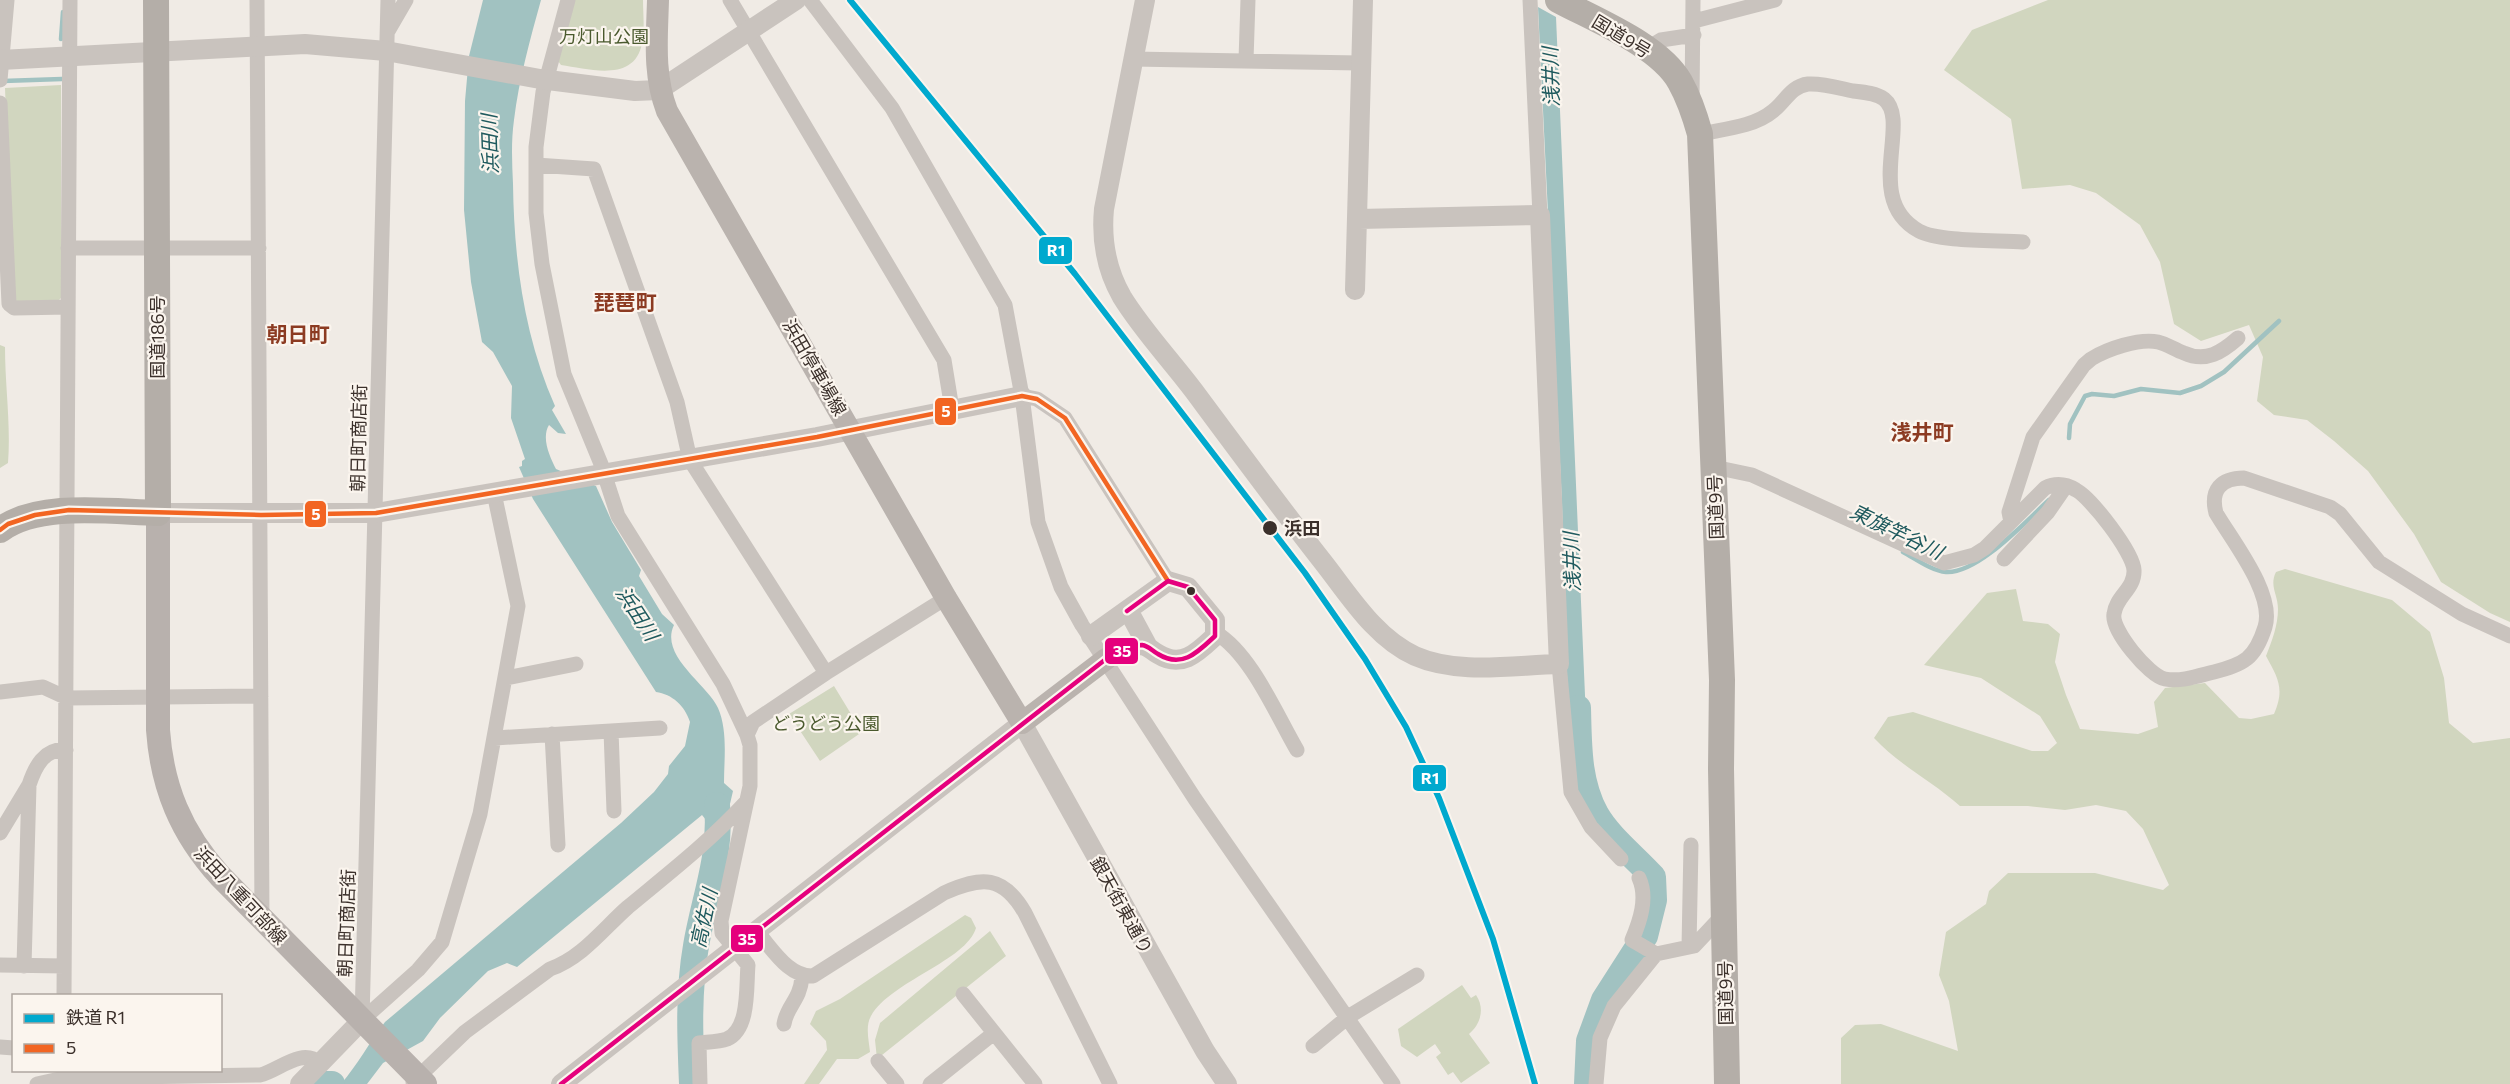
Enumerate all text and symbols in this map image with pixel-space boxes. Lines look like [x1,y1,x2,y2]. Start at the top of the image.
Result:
street label: 国道9号 [1589,10,1655,62]
park label: 万灯山公園 [559,25,649,47]
water label: 浅井川 [1537,45,1563,107]
water label: 浜田川 [476,112,502,174]
line badge: R1 [1038,236,1073,265]
text: R1 [1047,240,1065,259]
district label: 琵琶町 [594,289,657,314]
street label: 国道186号 [146,295,168,379]
street label: 浜田停車場線 [778,315,852,419]
district label: 朝日町 [267,321,330,346]
street label: 朝日町商店街 [346,384,370,492]
line badge: 5 [934,397,957,426]
text: 5 [941,401,951,420]
district label: 浅井町 [1891,419,1954,444]
street label: 国道9号 [1703,474,1727,540]
water label: 東旗竿谷川 [1847,498,1949,565]
line badge: 5 [304,500,327,528]
text: 5 [311,504,321,523]
place label: 浜田 [1284,517,1320,539]
marker: 浜田 [1261,519,1279,537]
water label: 浅井川 [1558,530,1584,592]
water label: 浜田川 [612,581,665,646]
unlabelled marker [1185,585,1197,597]
line badge: 35 [1104,637,1139,665]
text: 35 [1113,641,1131,660]
park label: どうどう公園 [772,712,880,734]
line badge: R1 [1412,764,1447,792]
text: R1 [1421,768,1439,787]
street label: 浜田八重可部線 [190,841,292,949]
street label: 銀天街東通り [1086,852,1158,958]
street label: 朝日町商店街 [333,869,359,977]
water label: 高佐川 [685,884,721,950]
line badge: 35 [730,924,764,953]
text: 35 [738,929,756,948]
street label: 国道9号 [1713,960,1737,1026]
legend [12,994,222,1072]
text: 鉄道 R1 [66,1006,125,1028]
text: 5 [66,1036,76,1058]

